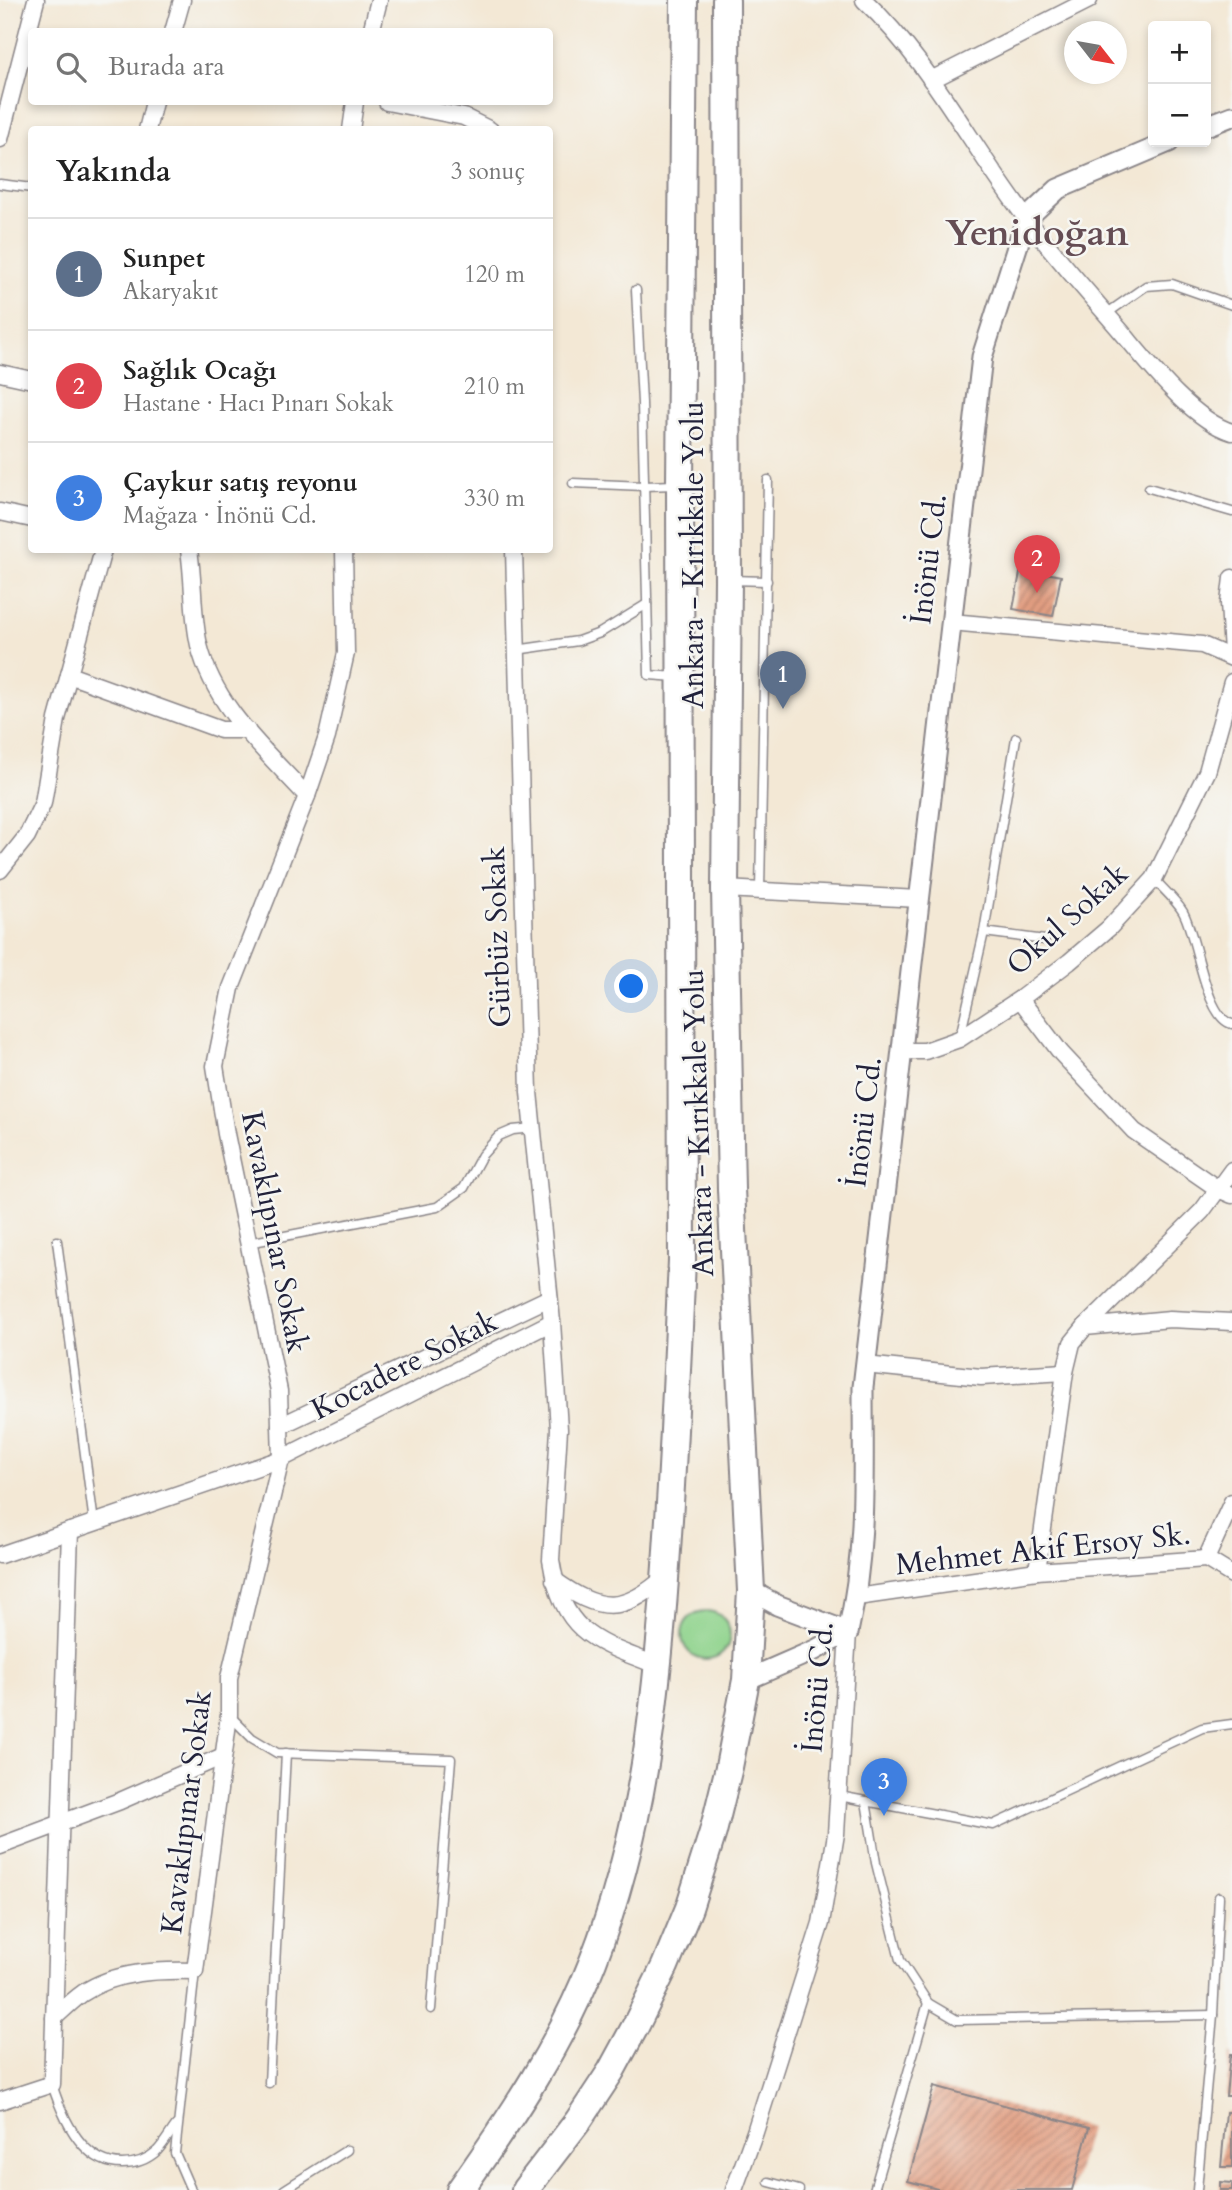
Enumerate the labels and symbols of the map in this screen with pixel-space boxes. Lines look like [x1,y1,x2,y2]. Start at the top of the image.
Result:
north arrow [1064,21,1127,84]
district label: Yenidoğan [945,208,1129,258]
street label: Ankara - Kırıkkale Yolu [673,401,714,709]
street label: İnönü Cd. [900,491,957,627]
pin: 2 [1014,535,1060,593]
pin: 1 [760,651,806,709]
street label: Gürbüz Sokak [474,846,521,1028]
street label: Okul Sokak [998,854,1137,985]
street label: Ankara - Kırıkkale Yolu [673,968,724,1278]
your location [614,969,648,1003]
street label: İnönü Cd. [835,1054,892,1190]
street label: Kavaklıpınar Sokak [231,1108,318,1356]
street label: Kocadere Sokak [304,1301,504,1430]
street label: Mehmet Akif Ersoy Sk. [894,1514,1193,1585]
street label: İnönü Cd. [791,1620,844,1754]
street label: Kavaklıpınar Sokak [151,1688,222,1936]
pin: 3 [861,1758,907,1816]

